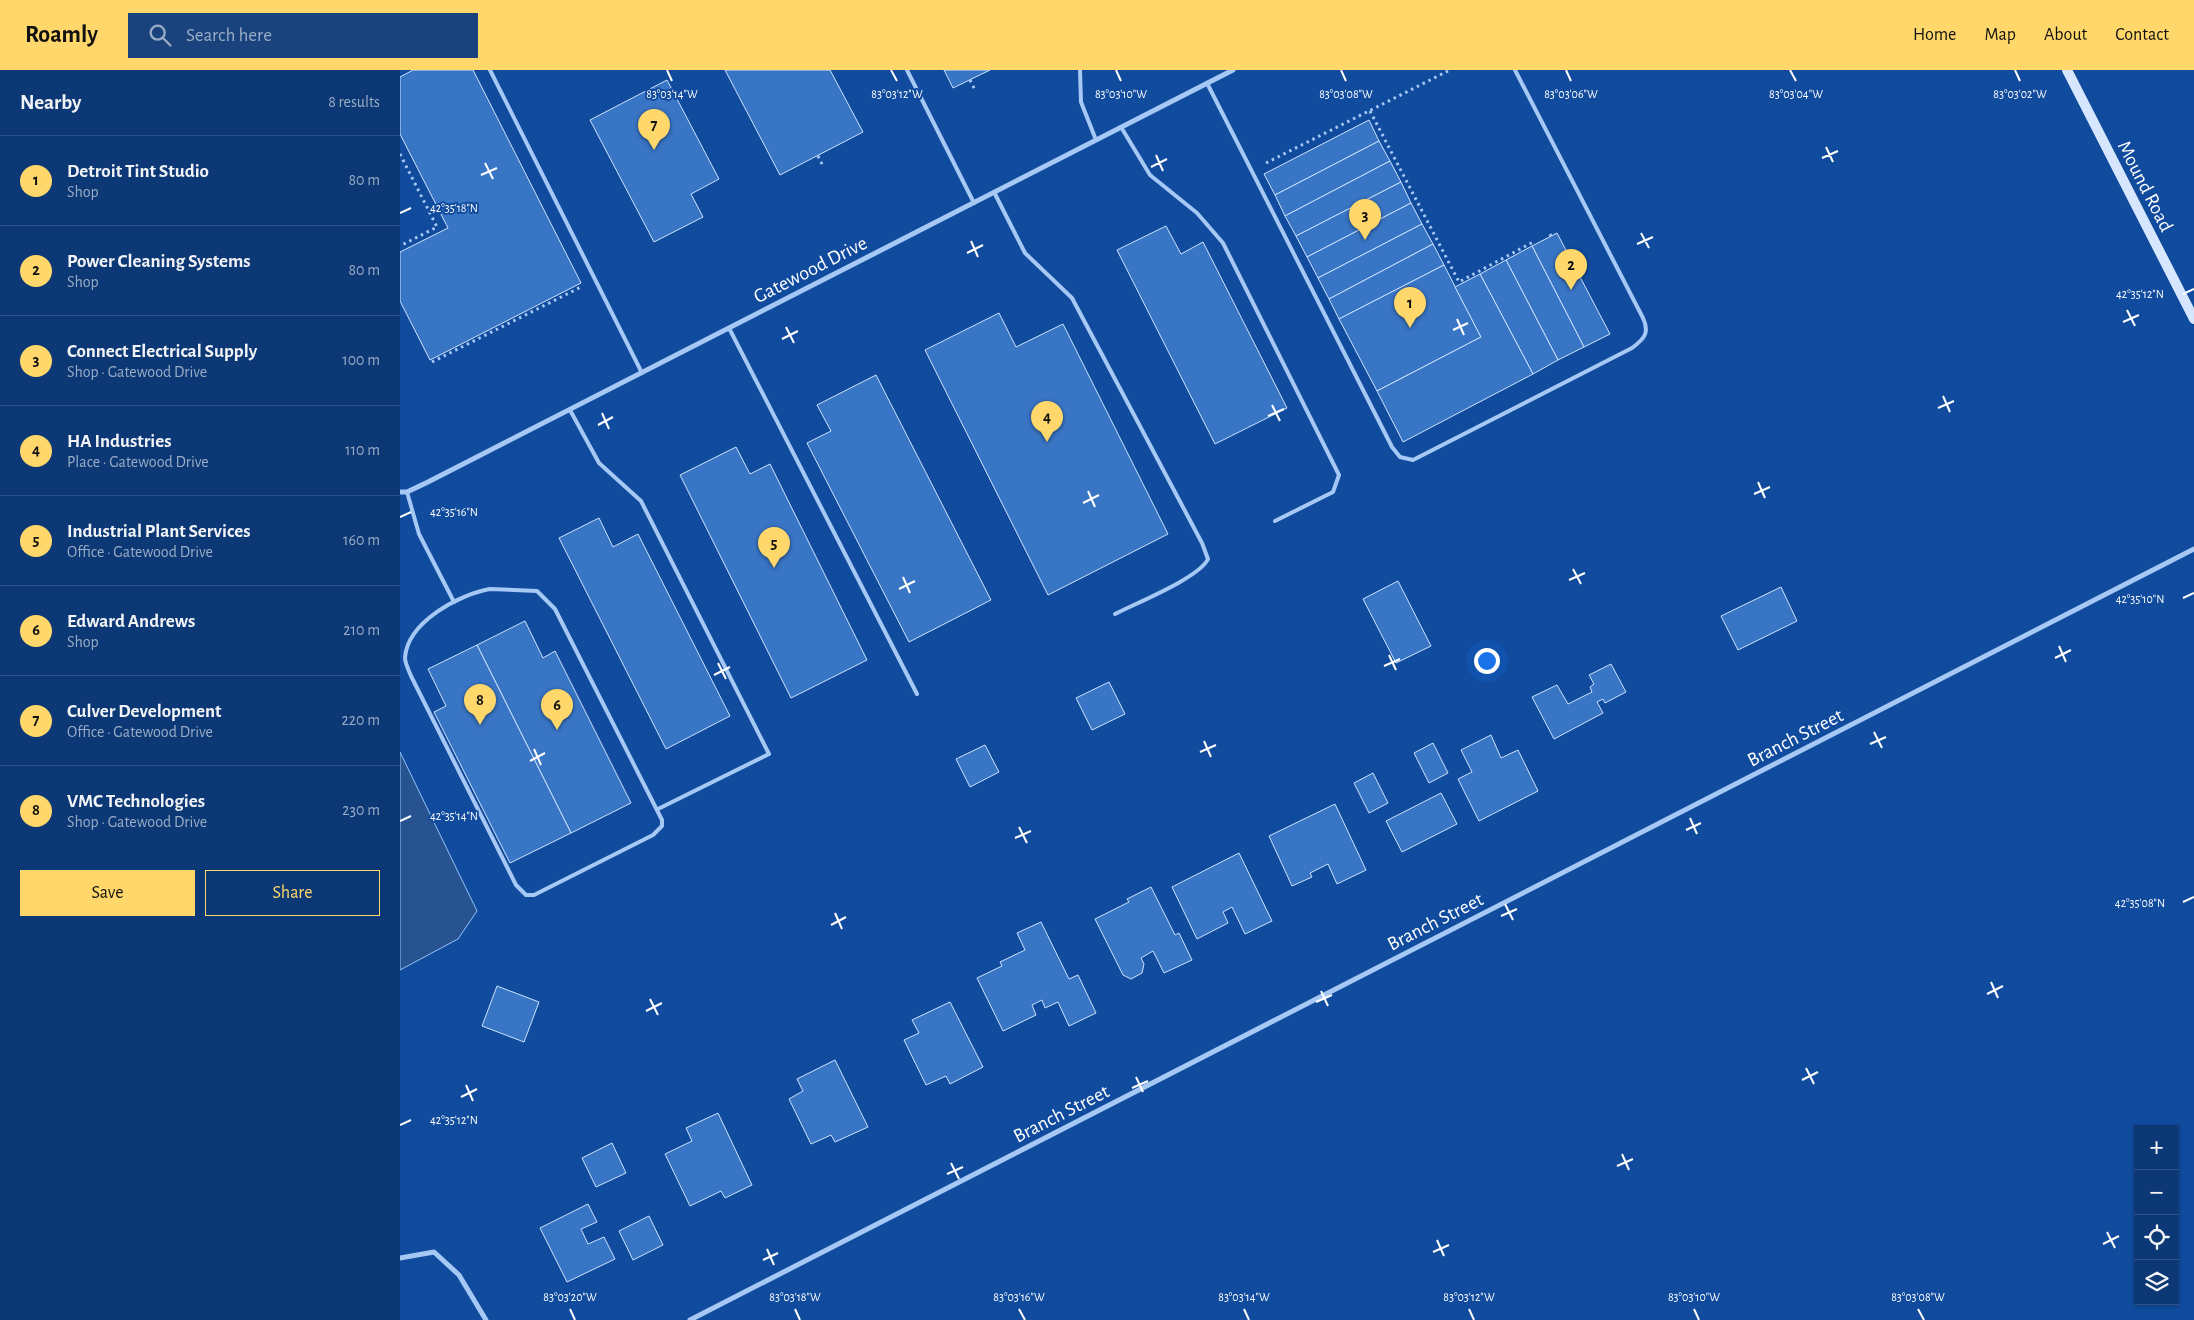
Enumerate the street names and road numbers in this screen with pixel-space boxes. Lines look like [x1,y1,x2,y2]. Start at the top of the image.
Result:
street label: Mound Road [2114,138,2176,235]
street label: Gatewood Drive [750,233,870,307]
street label: Branch Street [1744,705,1847,771]
street label: Branch Street [1384,889,1487,955]
street label: Branch Street [1010,1081,1113,1147]

